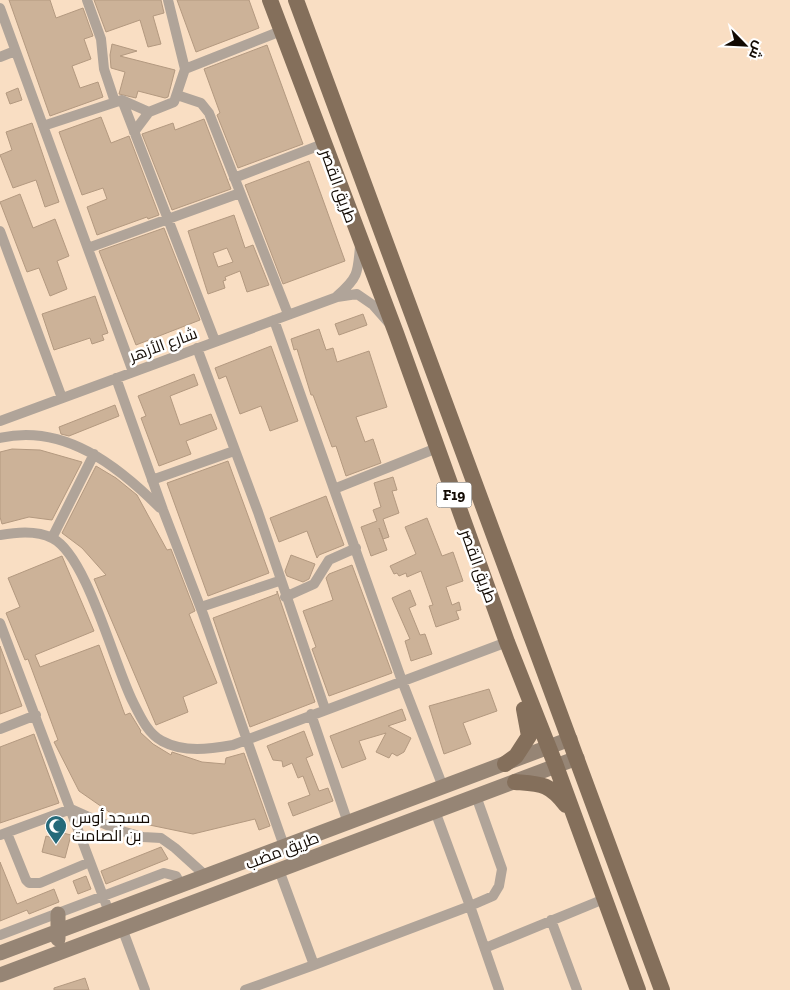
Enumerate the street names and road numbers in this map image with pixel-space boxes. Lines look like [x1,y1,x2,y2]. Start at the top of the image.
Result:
street label: طريق القصر [315,146,361,226]
street label: شارع الأزهر [126,323,200,368]
road number: F19 [436,482,472,508]
street label: طريق القصر [455,526,501,606]
street label: طريق مضب [243,828,322,874]

